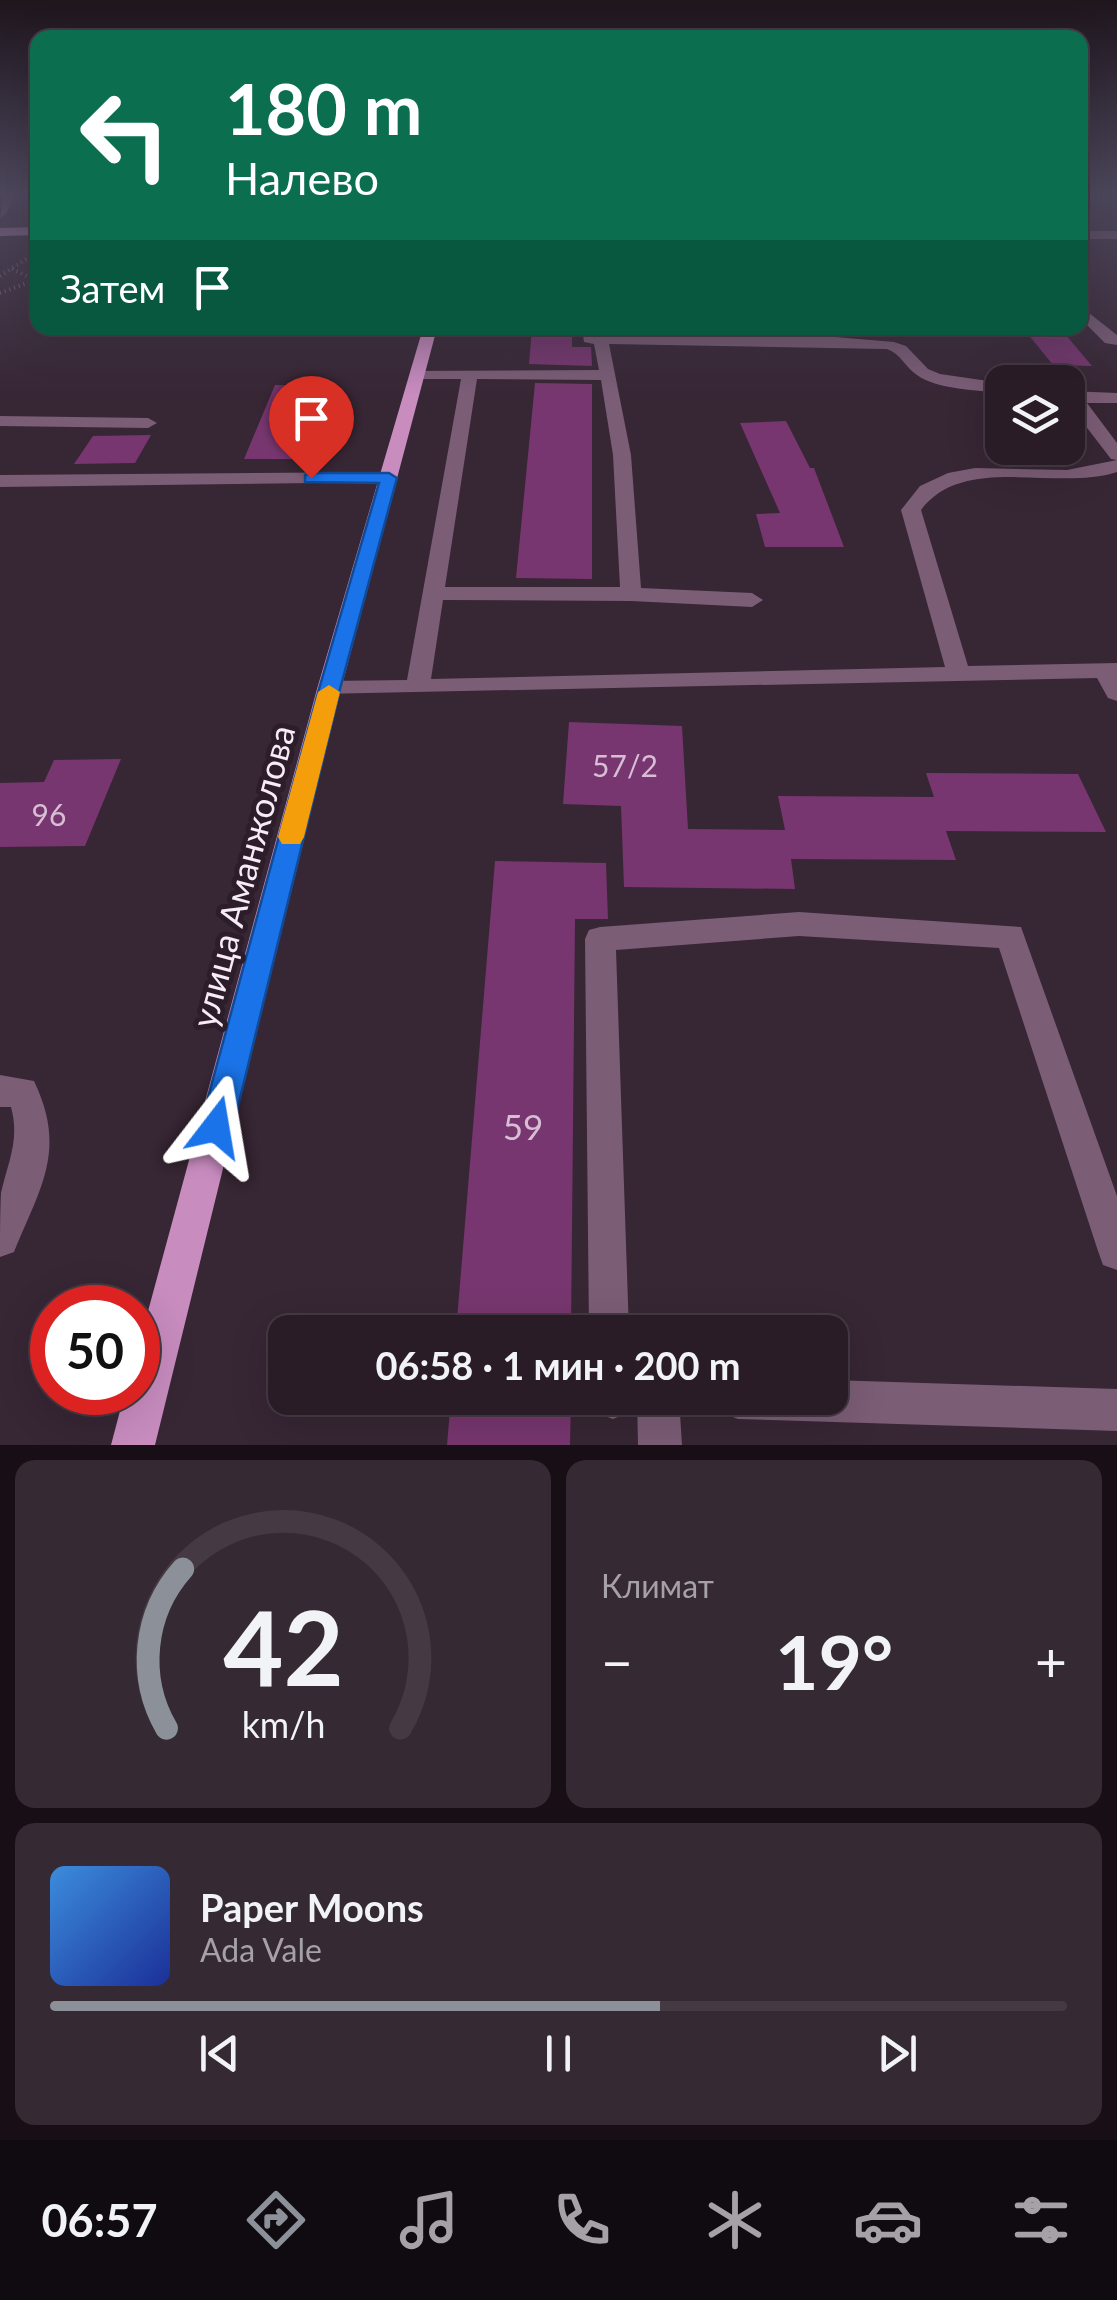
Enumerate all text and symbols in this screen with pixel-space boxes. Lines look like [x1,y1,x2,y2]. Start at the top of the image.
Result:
text: 180 m [225,66,422,150]
icon: left [60,70,190,200]
text: Налево [225,151,379,205]
icon: arrive [185,260,240,315]
text: Затем [60,265,165,311]
map controls [985,365,1085,465]
button: layers [985,365,1085,465]
pin [269,376,354,479]
icon: arrive [284,391,339,446]
street label: улица Аманжолова [181,720,303,1032]
house number: 57/2 [592,747,658,783]
house number: 96 [32,796,66,832]
position arrow [164,1075,268,1179]
house number: 59 [503,1105,543,1147]
speed limit sign: 50 [30,1285,160,1415]
text: 06:58 · 1 мин · 200 m [375,1342,741,1388]
text: Климат [601,1566,714,1605]
text: 42 [223,1583,343,1708]
text: 19° [775,1616,893,1706]
text: − [601,1628,633,1694]
text: + [1035,1628,1067,1694]
text: km/h [241,1703,325,1746]
text: Paper Moons [200,1884,424,1930]
text: Ada Vale [200,1930,322,1969]
icon: previous [192,2026,247,2081]
icon: pause [531,2026,586,2081]
icon: next [870,2026,925,2081]
icon: directions [241,2185,311,2255]
icon: music [394,2185,464,2255]
icon: phone [547,2185,617,2255]
icon: climate [700,2185,770,2255]
icon: car [853,2185,923,2255]
icon: filters [1006,2185,1076,2255]
text: 06:57 [42,2193,158,2247]

